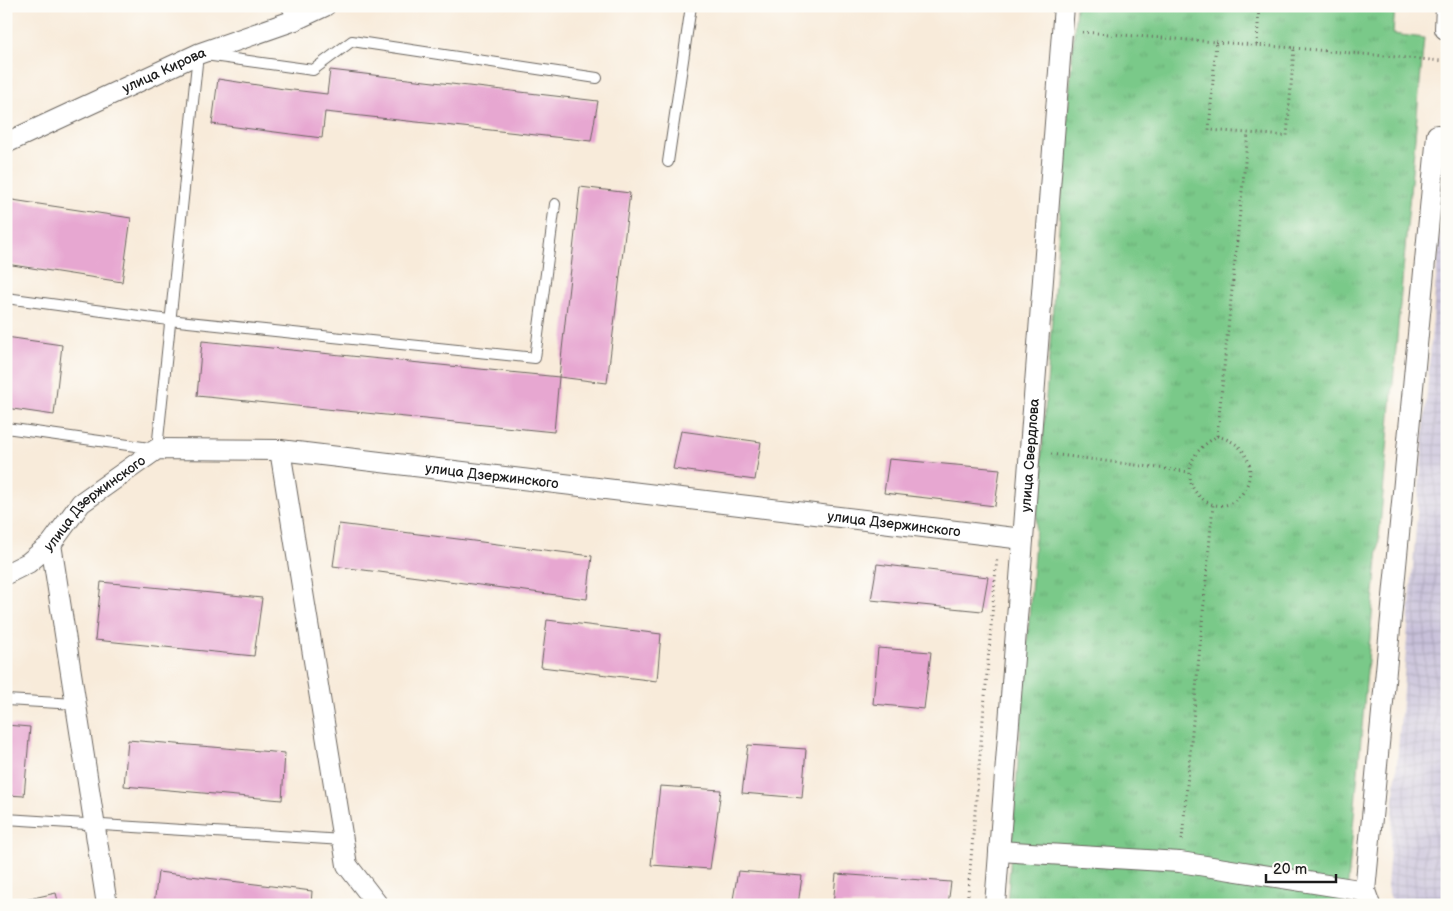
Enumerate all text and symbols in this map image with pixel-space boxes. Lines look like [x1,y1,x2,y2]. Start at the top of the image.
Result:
street label: улица Кирова [119,43,209,97]
street label: улица Свердлова [1017,397,1042,513]
street label: улица Дзержинского [41,452,149,555]
street label: улица Дзержинского [424,459,560,492]
street label: улица Дзержинского [827,507,962,540]
scale bar [1266,851,1336,883]
text: 20 m [1273,860,1307,879]

